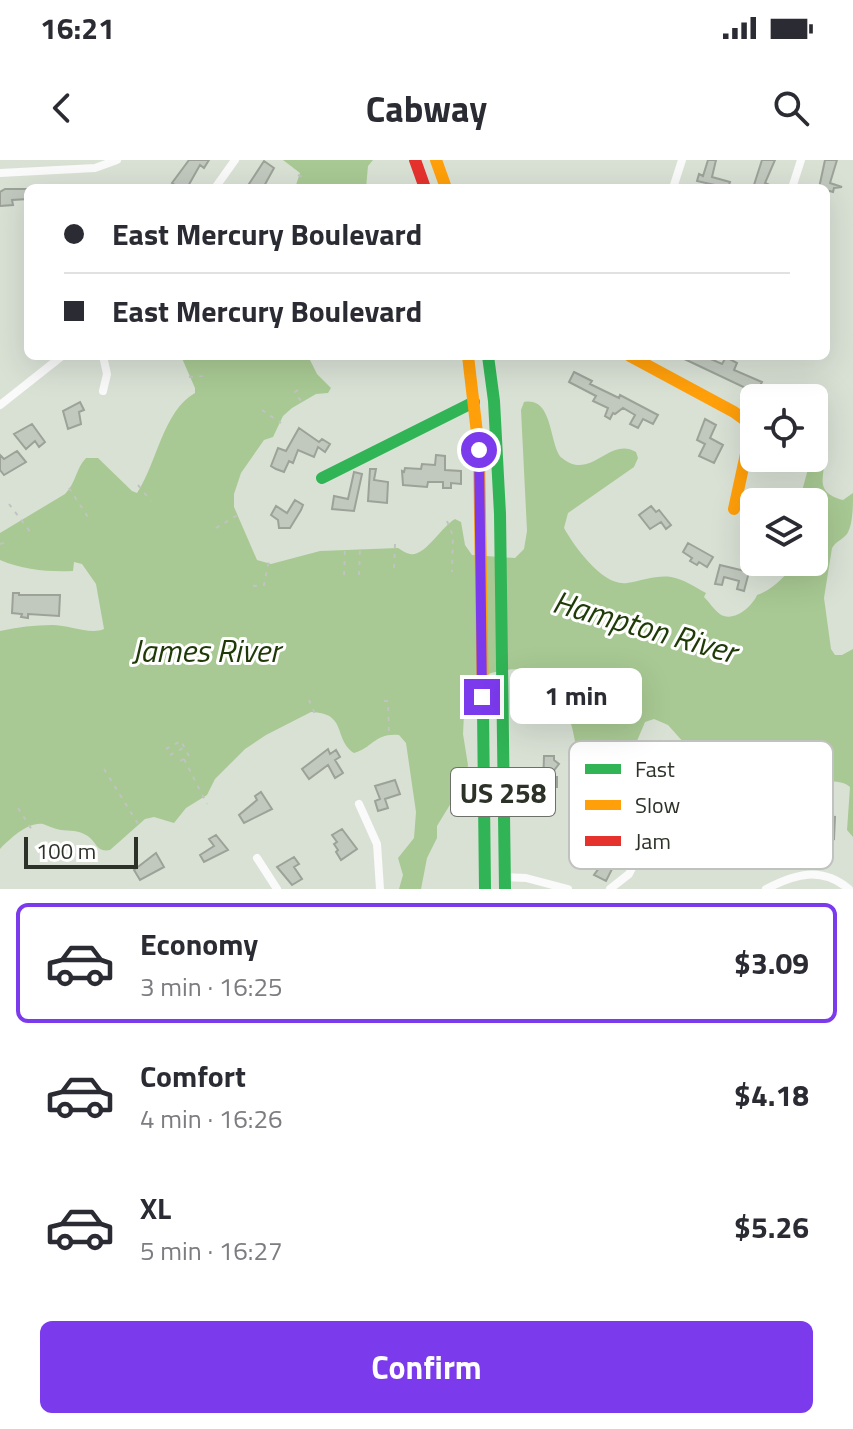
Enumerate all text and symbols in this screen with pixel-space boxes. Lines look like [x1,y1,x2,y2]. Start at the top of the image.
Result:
text: 16:21 [40,5,115,51]
text: Cabway [366,81,487,136]
icon: back [40,86,84,130]
icon: search [769,86,813,130]
text: East Mercury Boulevard [112,211,422,257]
text: East Mercury Boulevard [112,288,422,334]
map controls [740,384,828,576]
button: locate [740,384,828,472]
route start [461,432,497,468]
button: layers [740,488,828,576]
water label: Hampton River [548,577,746,676]
water label: James River [132,626,284,674]
callout: 1 min [510,669,642,725]
text: 1 min [544,676,608,715]
route end [464,679,500,715]
legend [569,741,833,869]
text: Fast [635,752,675,786]
road number: US 258 [451,768,555,816]
text: Slow [635,788,681,822]
text: Jam [635,824,671,858]
scale bar [24,833,138,869]
text: 100 m [36,834,96,868]
text: Economy [140,921,258,967]
icon: car [44,927,116,999]
text: $3.09 [734,940,809,986]
text: 3 min · 16:25 [140,967,283,1006]
text: Comfort [140,1053,246,1099]
icon: car [44,1059,116,1131]
text: $4.18 [734,1072,809,1118]
text: 4 min · 16:26 [140,1099,283,1138]
text: XL [140,1185,171,1231]
icon: car [44,1191,116,1263]
text: $5.26 [734,1204,809,1250]
text: 5 min · 16:27 [140,1231,283,1270]
button: Confirm [40,1321,813,1413]

